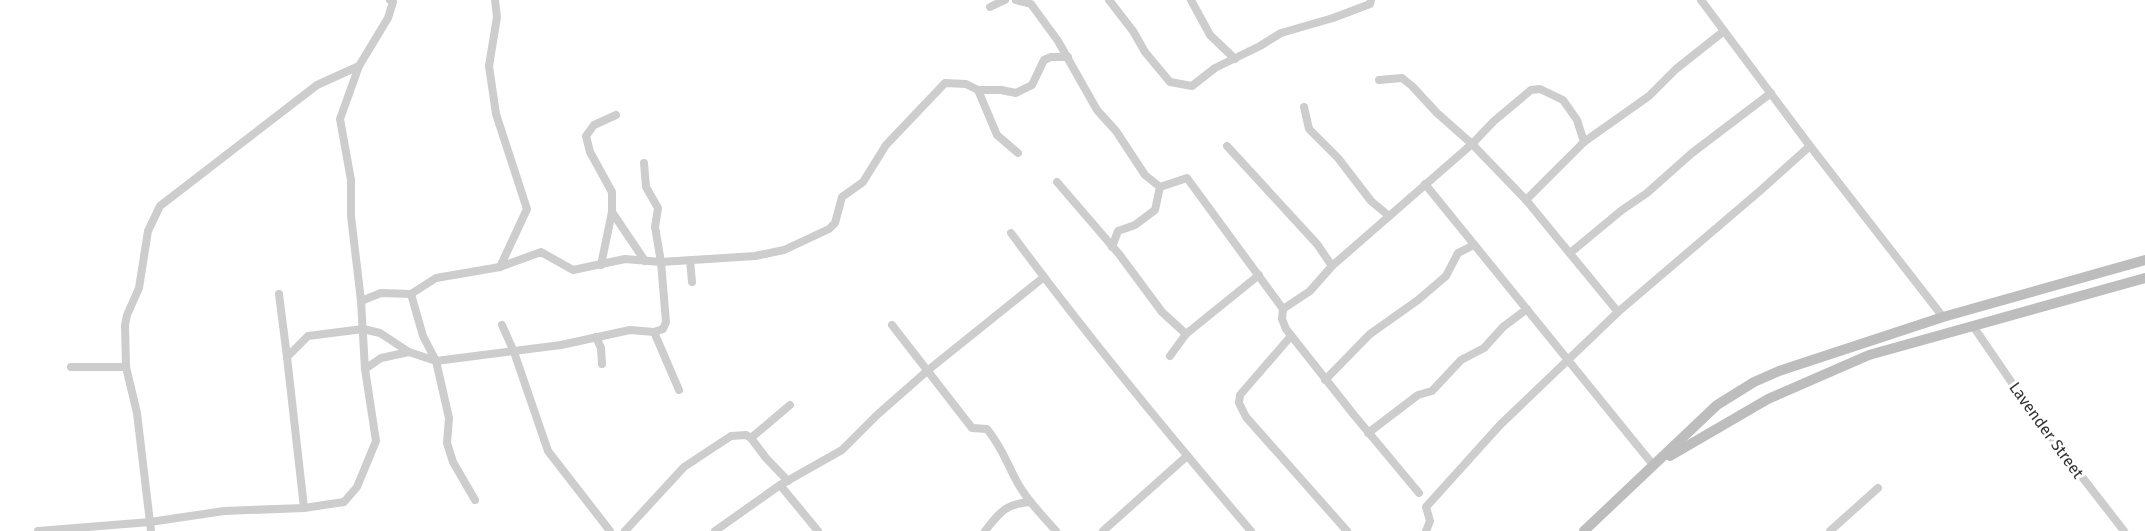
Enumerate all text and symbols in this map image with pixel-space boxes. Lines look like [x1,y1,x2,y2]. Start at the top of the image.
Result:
street label: Lavender Street [2005,378,2088,482]

